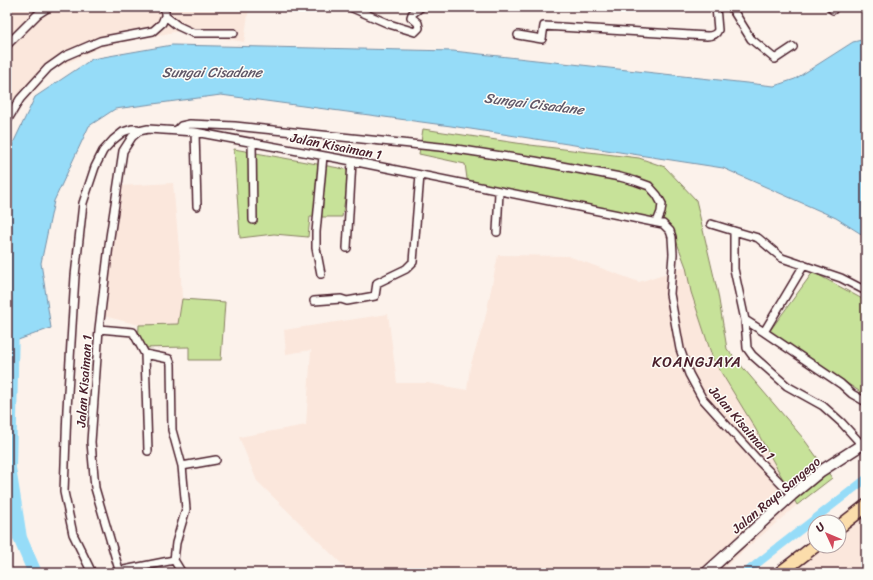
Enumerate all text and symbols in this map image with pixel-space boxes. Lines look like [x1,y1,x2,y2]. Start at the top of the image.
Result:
water label: Sungai Cisadane [162,60,264,85]
water label: Sungai Cisadane [483,86,587,123]
street label: Jalan Kisaiman 1 [287,126,384,166]
street label: Jalan Kisaiman 1 [69,334,99,429]
district label: KOANGJAYA [652,349,742,375]
street label: Jalan Kisaiman 1 [702,380,781,466]
street label: Jalan Raya Sangego [725,450,826,540]
north arrow [807,514,847,554]
text: U [811,518,830,537]

